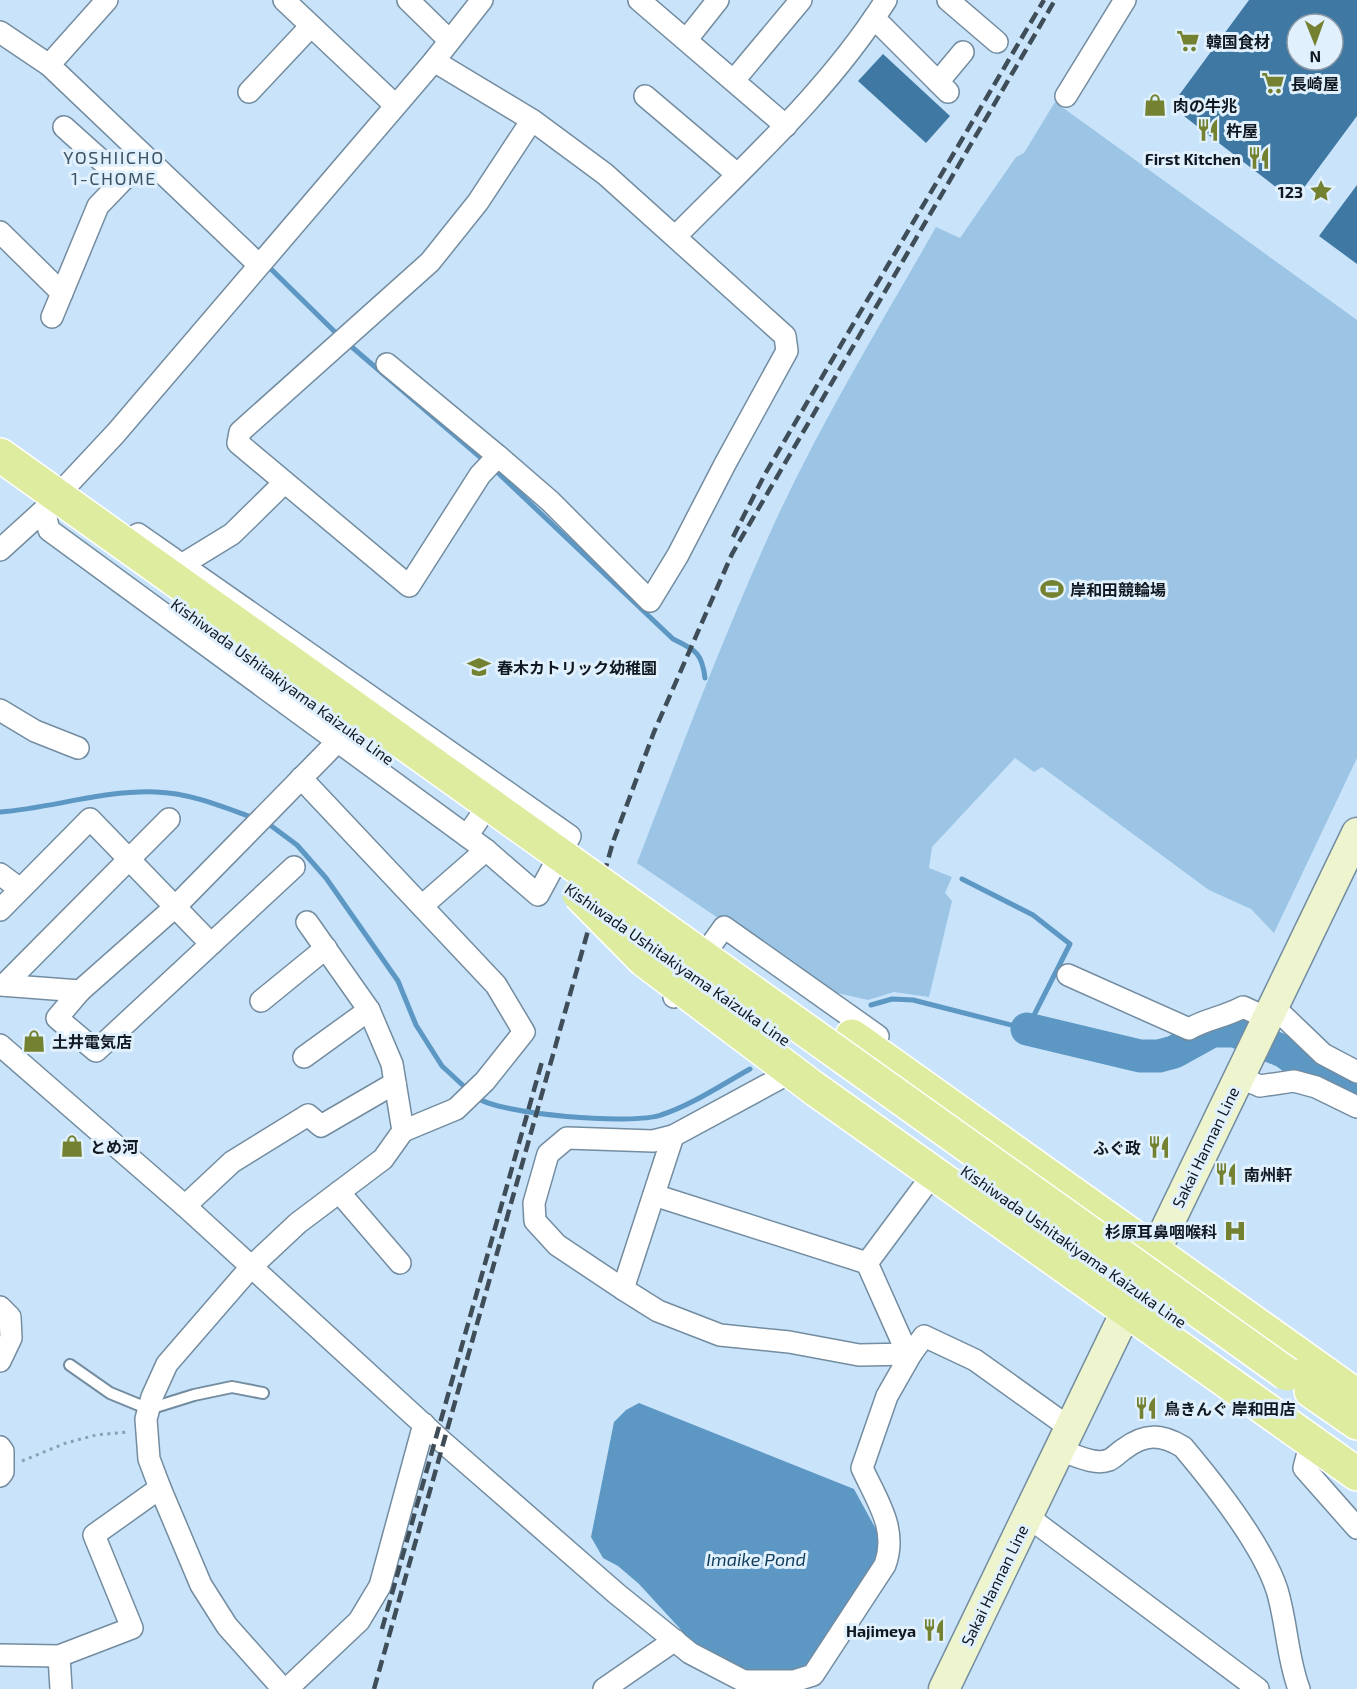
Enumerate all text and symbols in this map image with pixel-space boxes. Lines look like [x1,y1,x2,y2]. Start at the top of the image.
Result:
north arrow [1285,12,1345,72]
supermarket icon: 韓国食材 [1175,28,1201,54]
place label: 韓国食材 [1206,32,1270,51]
text: N [1309,48,1321,67]
supermarket icon: 長崎屋 [1260,70,1286,96]
place label: 長崎屋 [1291,74,1339,93]
shop icon: 肉の牛兆 [1142,92,1168,118]
place label: 肉の牛兆 [1173,96,1237,115]
restaurant icon: 杵屋 [1195,117,1221,143]
place label: 杵屋 [1226,121,1258,140]
restaurant icon: First Kitchen [1246,145,1272,171]
district label: YOSHIICHO 1-CHOME [63,146,165,189]
place label: First Kitchen [1145,149,1241,168]
place icon: 123 [1308,178,1334,204]
place label: 123 [1278,182,1303,201]
sports icon: 岸和田競輪場 [1039,576,1065,602]
place label: 岸和田競輪場 [1070,580,1166,599]
street label: Kishiwada Ushitakiyama Kaizuka Line [168,594,398,768]
school or university icon: 春木カトリック幼稚園 [466,654,492,680]
place label: 春木カトリック幼稚園 [497,658,657,677]
street label: Kishiwada Ushitakiyama Kaizuka Line [562,879,794,1049]
shop icon: 土井電気店 [21,1028,47,1054]
place label: 土井電気店 [52,1032,132,1051]
street label: Sakai Hannan Line [1168,1084,1242,1210]
shop icon: とめ河 [59,1133,85,1159]
restaurant icon: ふぐ政 [1146,1134,1172,1160]
place label: とめ河 [90,1137,138,1156]
place label: ふぐ政 [1093,1138,1141,1157]
street label: Kishiwada Ushitakiyama Kaizuka Line [958,1161,1190,1331]
restaurant icon: 南州軒 [1213,1161,1239,1187]
place label: 南州軒 [1244,1165,1292,1184]
hospital icon: 杉原耳鼻咽喉科 [1222,1218,1248,1244]
place label: 杉原耳鼻咽喉科 [1105,1222,1217,1241]
restaurant icon: 鳥きんぐ 岸和田店 [1133,1395,1159,1421]
place label: 鳥きんぐ 岸和田店 [1164,1399,1295,1418]
street label: Sakai Hannan Line [957,1522,1031,1648]
water label: Imaike Pond [706,1548,806,1570]
restaurant icon: Hajimeya [921,1617,947,1643]
place label: Hajimeya [846,1621,916,1641]

